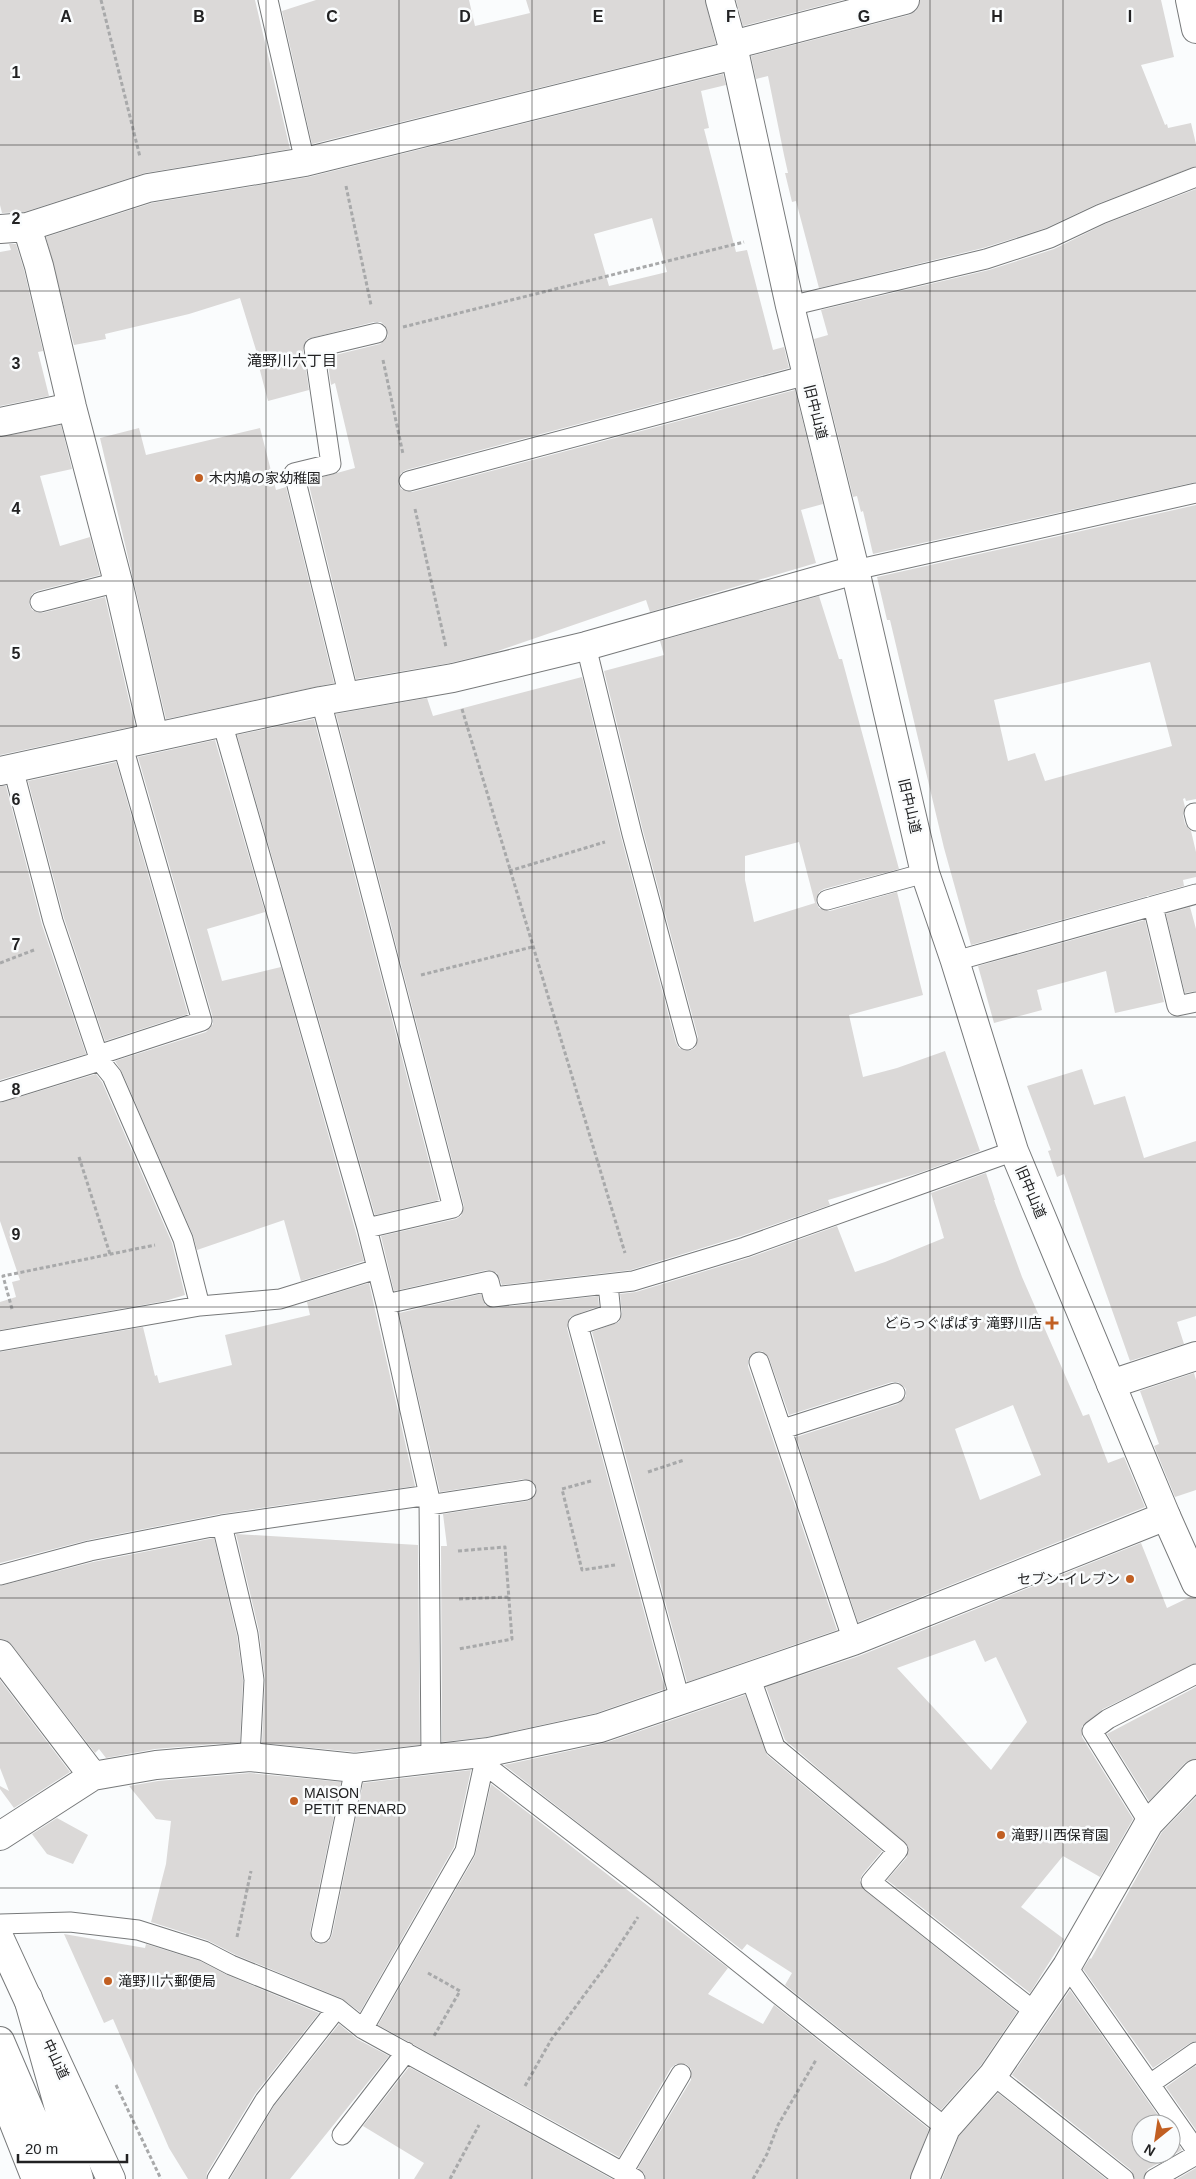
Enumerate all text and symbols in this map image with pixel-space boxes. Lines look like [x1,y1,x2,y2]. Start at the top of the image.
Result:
text: A [60,8,72,25]
text: B [193,8,205,25]
text: C [326,8,338,25]
text: D [459,8,471,25]
text: E [593,8,604,25]
text: F [726,8,736,25]
text: G [858,8,870,25]
text: H [991,8,1003,25]
text: I [1128,8,1132,25]
text: 1 [12,64,21,81]
text: 2 [12,210,21,227]
district label: 滝野川六丁目 [247,352,337,369]
text: 3 [12,355,21,372]
street label: 旧中山道 [801,383,831,441]
place label: 木内鳩の家幼稚園 [209,470,321,486]
marker: 木内鳩の家幼稚園 [193,472,205,484]
text: 4 [12,500,21,517]
text: 5 [12,645,21,662]
street label: 旧中山道 [896,777,924,835]
text: 6 [12,791,21,808]
text: 7 [12,936,21,953]
text: 8 [12,1081,21,1098]
street label: 旧中山道 [1013,1163,1049,1221]
text: 9 [12,1226,21,1243]
place label: どらっぐぱぱす 滝野川店 [884,1315,1042,1331]
marker: どらっぐぱぱす 滝野川店 [1046,1317,1058,1329]
place label: セブン-イレブン [1017,1571,1120,1587]
marker: セブン-イレブン [1124,1573,1136,1585]
place label: MAISON PETIT RENARD [304,1785,406,1817]
marker: MAISON PETIT RENARD [288,1795,300,1807]
place label: 滝野川西保育園 [1011,1827,1109,1843]
marker: 滝野川西保育園 [995,1829,1007,1841]
place label: 滝野川六郵便局 [118,1973,216,1989]
marker: 滝野川六郵便局 [102,1975,114,1987]
street label: 中山道 [40,2037,72,2081]
north arrow [1131,2114,1181,2164]
scale bar [18,2132,126,2164]
text: 20 m [25,2140,58,2157]
text: N [1141,2141,1158,2160]

